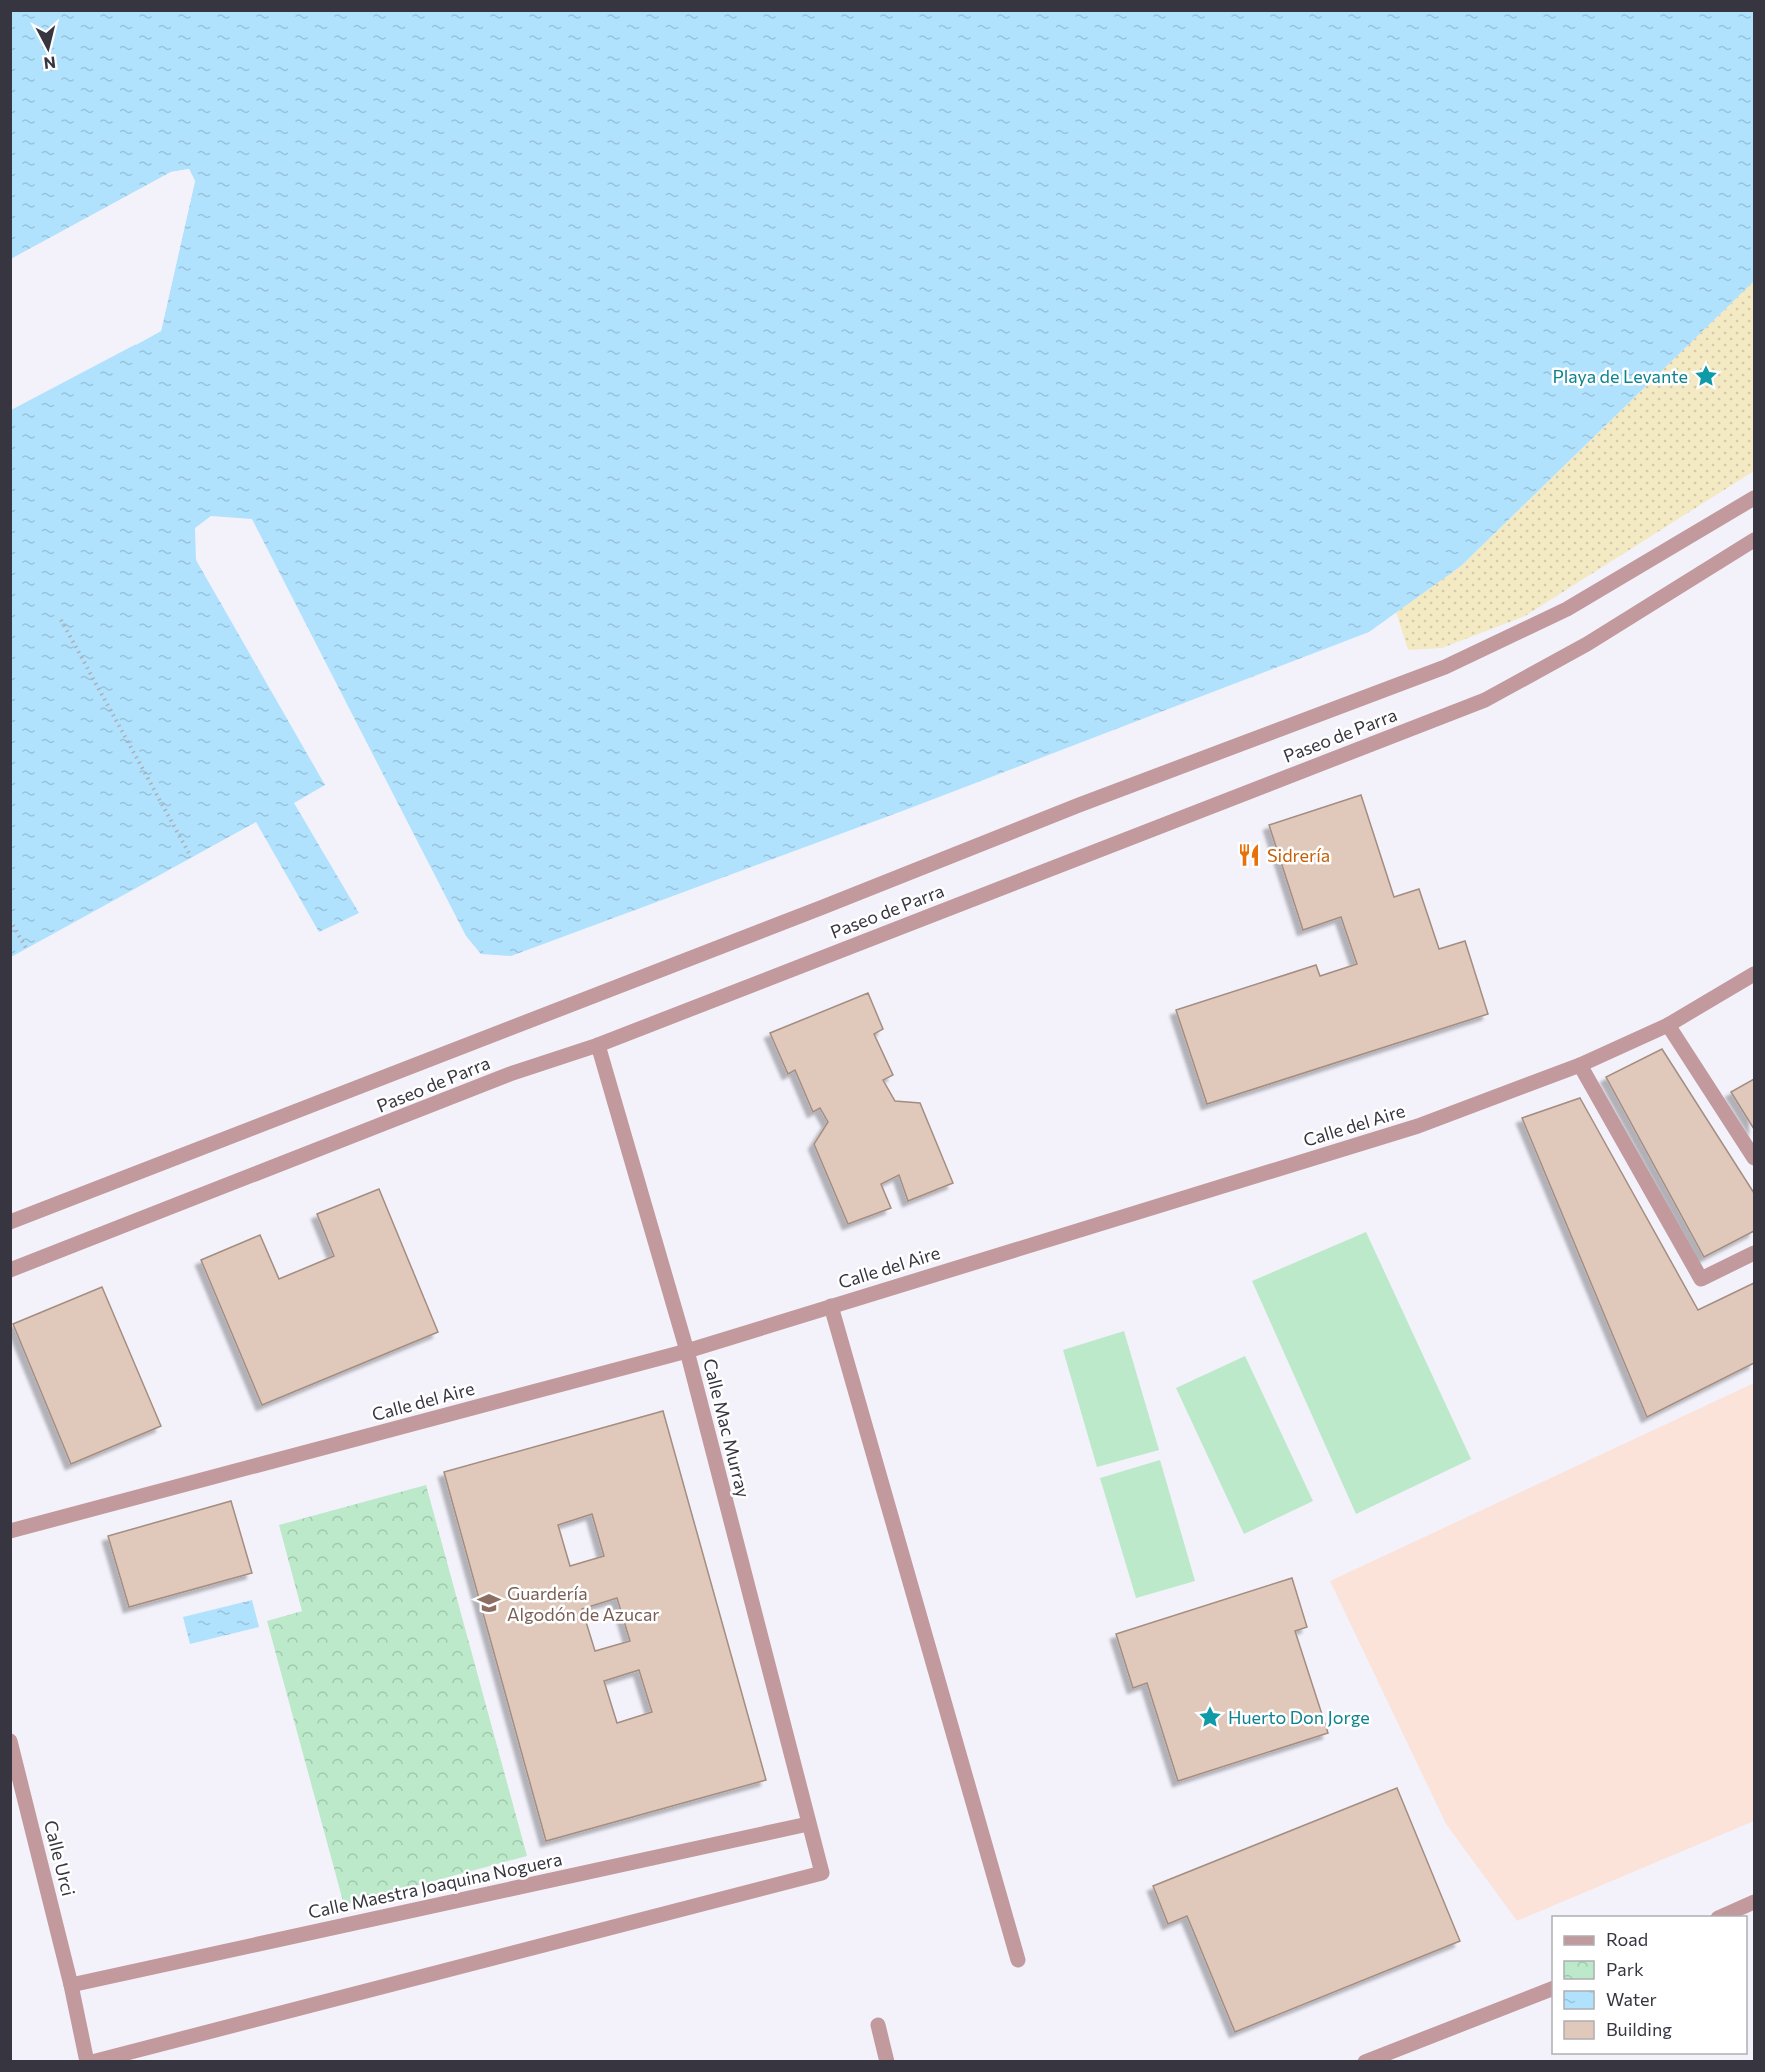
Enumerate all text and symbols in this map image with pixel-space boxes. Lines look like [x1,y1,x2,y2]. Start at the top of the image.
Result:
north arrow [18,18,78,78]
text: N [43,53,57,74]
place icon: Playa de Levante [1693,363,1719,389]
place label: Playa de Levante [1552,365,1688,387]
street label: Paseo de Parra [1280,703,1400,767]
restaurant icon: Sidrería [1236,842,1262,868]
place label: Sidrería [1267,844,1330,866]
street label: Paseo de Parra [827,879,947,943]
street label: Paseo de Parra [373,1051,493,1117]
street label: Calle del Aire [1300,1099,1408,1151]
street label: Calle del Aire [835,1241,943,1293]
street label: Calle Mac Murray [699,1356,755,1500]
street label: Calle del Aire [369,1377,477,1425]
place label: Guardería Algodón de Azucar [507,1582,660,1625]
school or university icon: Guardería Algodón de Azucar [476,1590,502,1616]
place icon: Huerto Don Jorge [1197,1704,1223,1730]
place label: Huerto Don Jorge [1228,1706,1370,1728]
street label: Calle Urci [40,1818,80,1898]
street label: Calle Maestra Joaquina Noguera [306,1847,564,1923]
legend [1552,1916,1747,2054]
text: Road [1606,1928,1648,1950]
text: Park [1606,1958,1644,1980]
text: Water [1606,1988,1657,2010]
text: Building [1606,2018,1672,2040]

